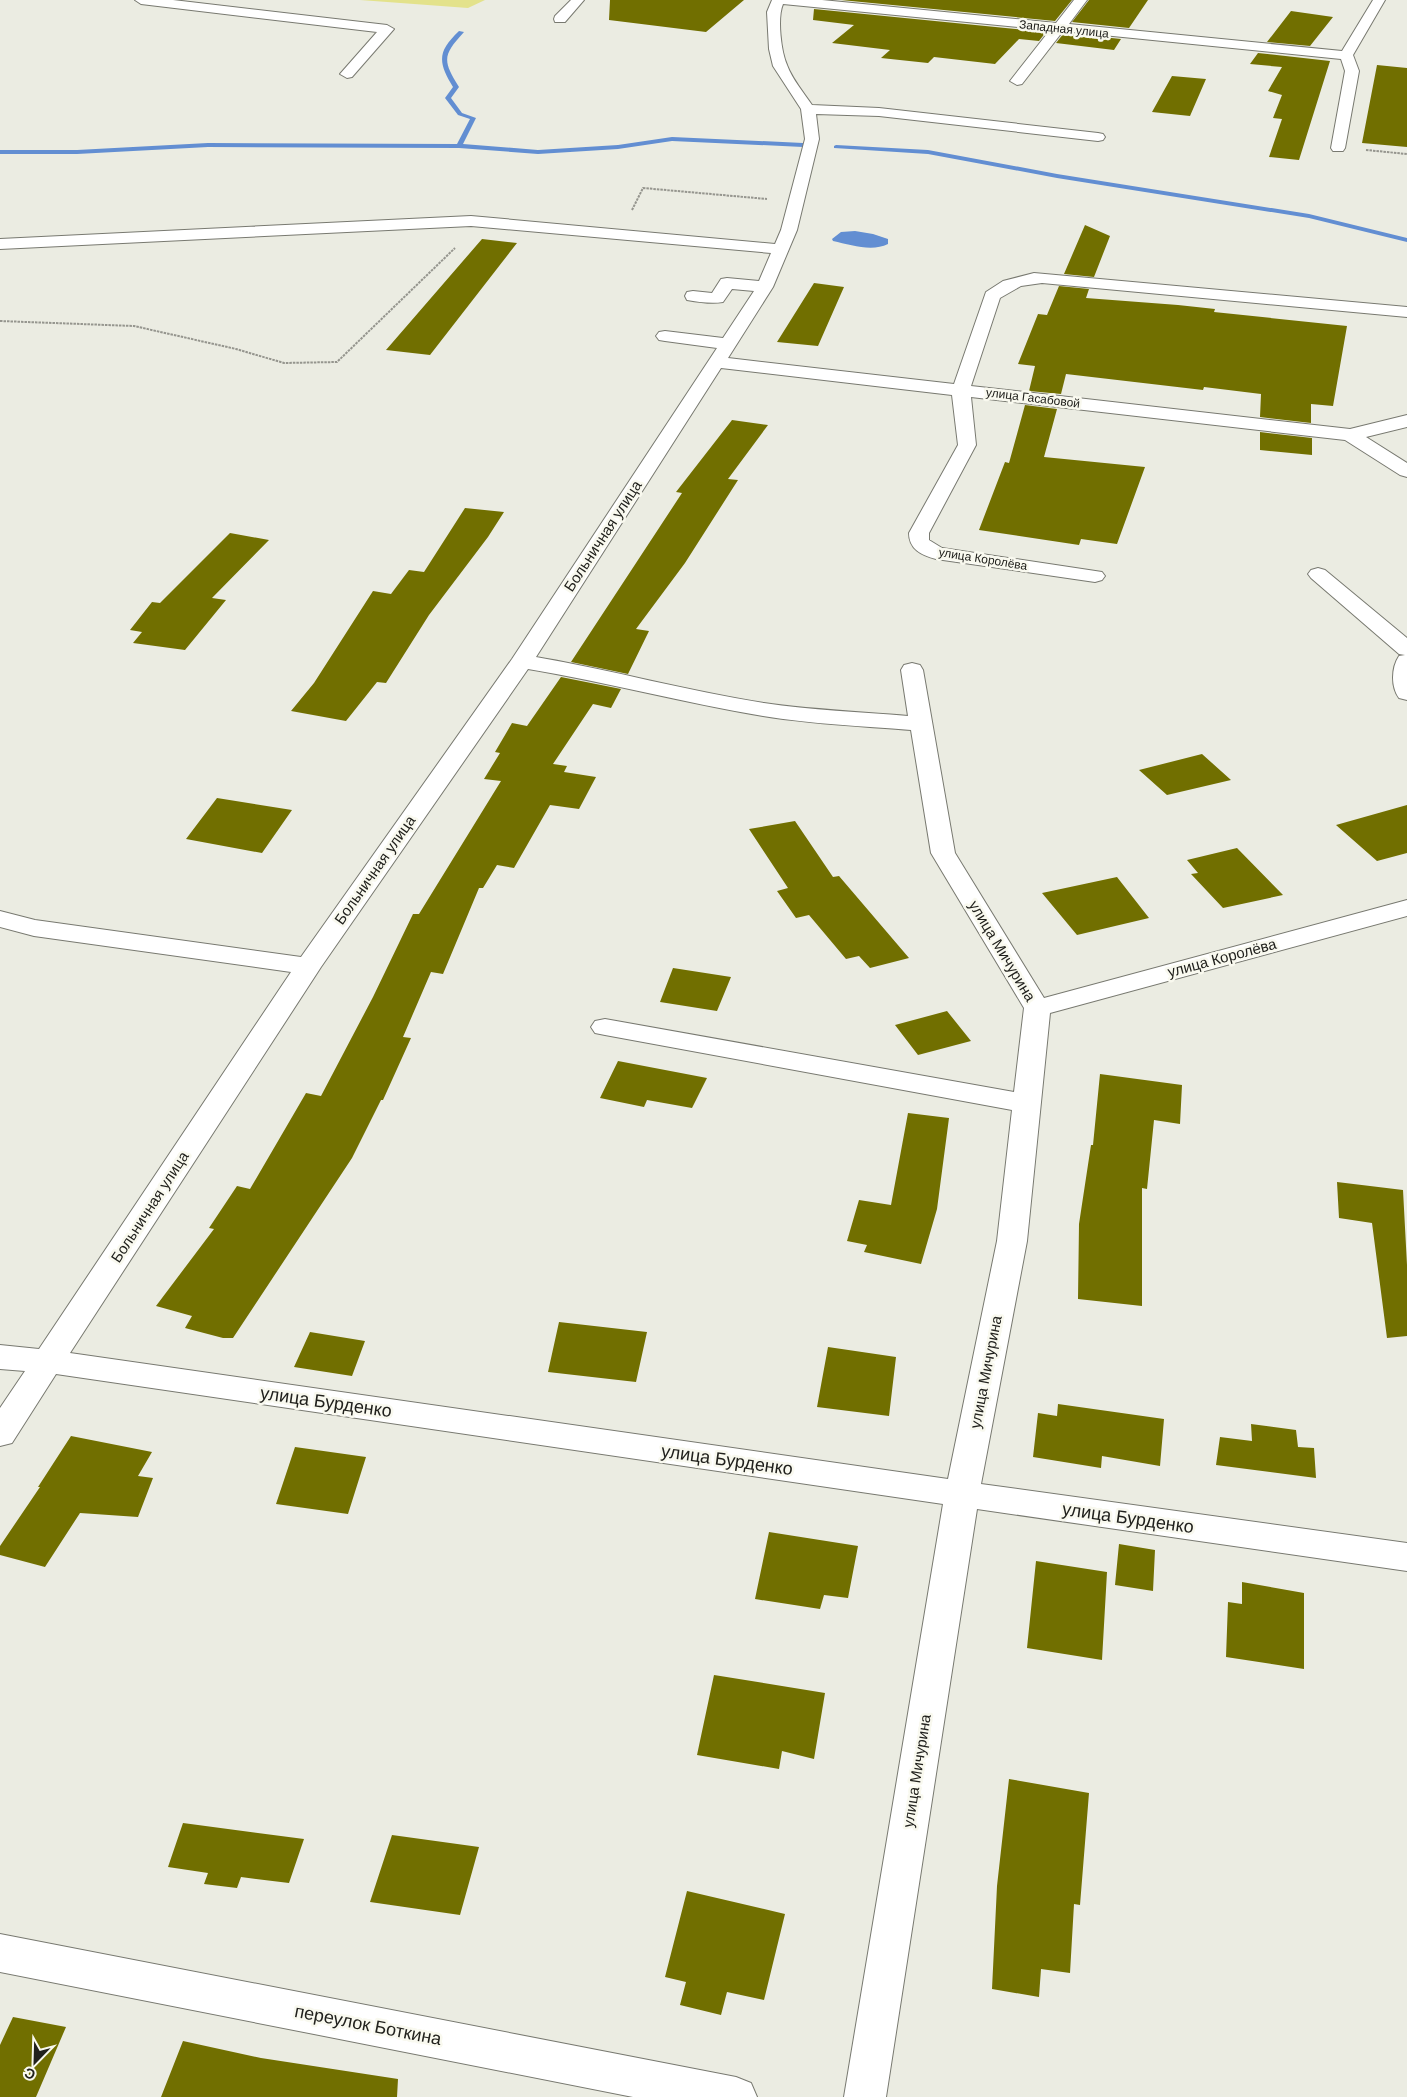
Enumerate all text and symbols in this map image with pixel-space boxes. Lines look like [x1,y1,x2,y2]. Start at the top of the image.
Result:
street label: Западная улица [1018,16,1110,42]
street label: улица Гасабовой [985,384,1081,412]
street label: Больничная улица [560,476,647,595]
street label: улица Королёва [938,544,1029,574]
street label: Больничная улица [330,811,421,929]
street label: улица Мичурина [964,897,1040,1006]
street label: улица Королёва [1165,934,1279,982]
street label: Больничная улица [107,1147,194,1266]
street label: улица Мичурина [965,1313,1007,1430]
street label: улица Бурденко [259,1381,393,1423]
street label: улица Бурденко [660,1439,794,1481]
street label: улица Бурденко [1061,1497,1195,1539]
street label: улица Мичурина [898,1712,936,1829]
street label: переулок Боткина [293,1999,444,2051]
north arrow [10,2037,60,2087]
text: С [22,2064,38,2084]

